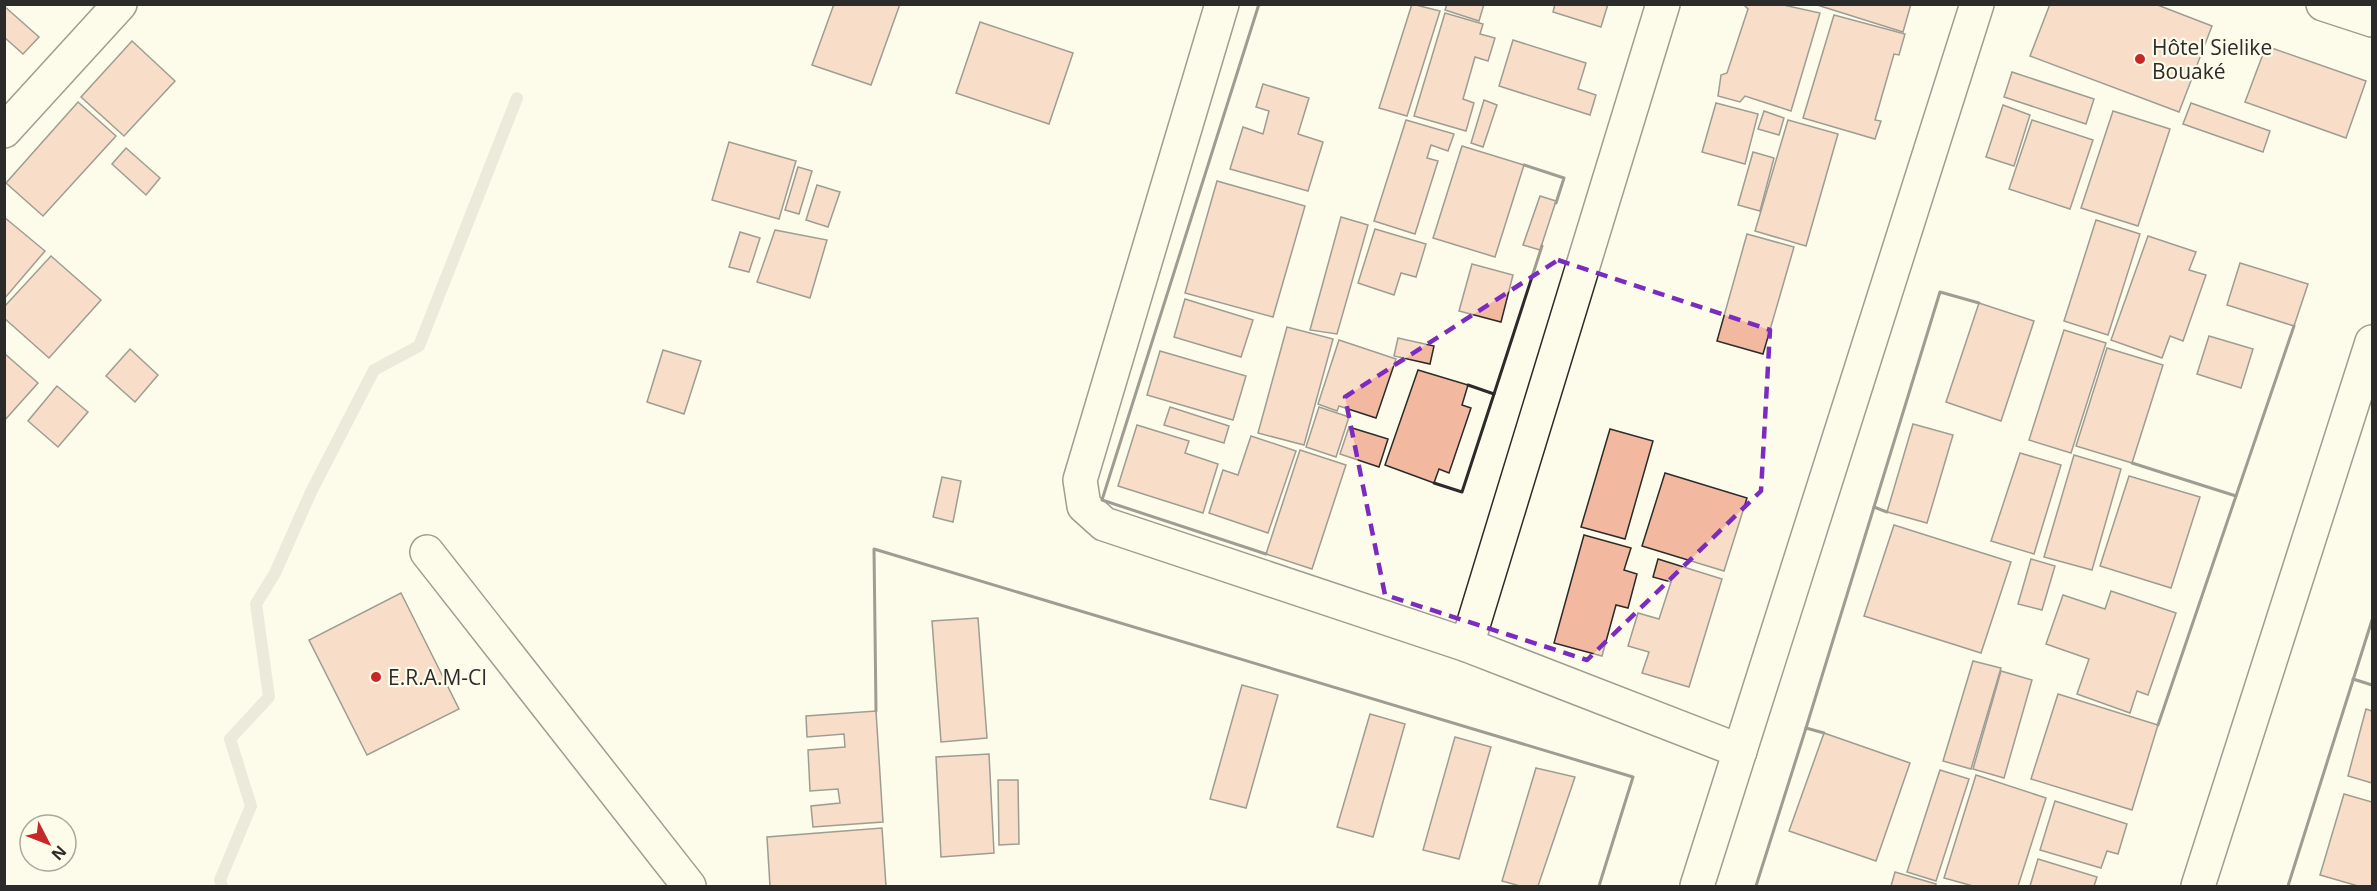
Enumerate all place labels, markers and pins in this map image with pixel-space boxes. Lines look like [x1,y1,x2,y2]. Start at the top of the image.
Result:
place label: Hôtel Sielike Bouaké [2152,33,2272,85]
marker: Hôtel Sielike Bouaké [2133,52,2147,66]
place label: E.R.A.M-CI [388,663,487,691]
marker: E.R.A.M-CI [369,670,383,684]

